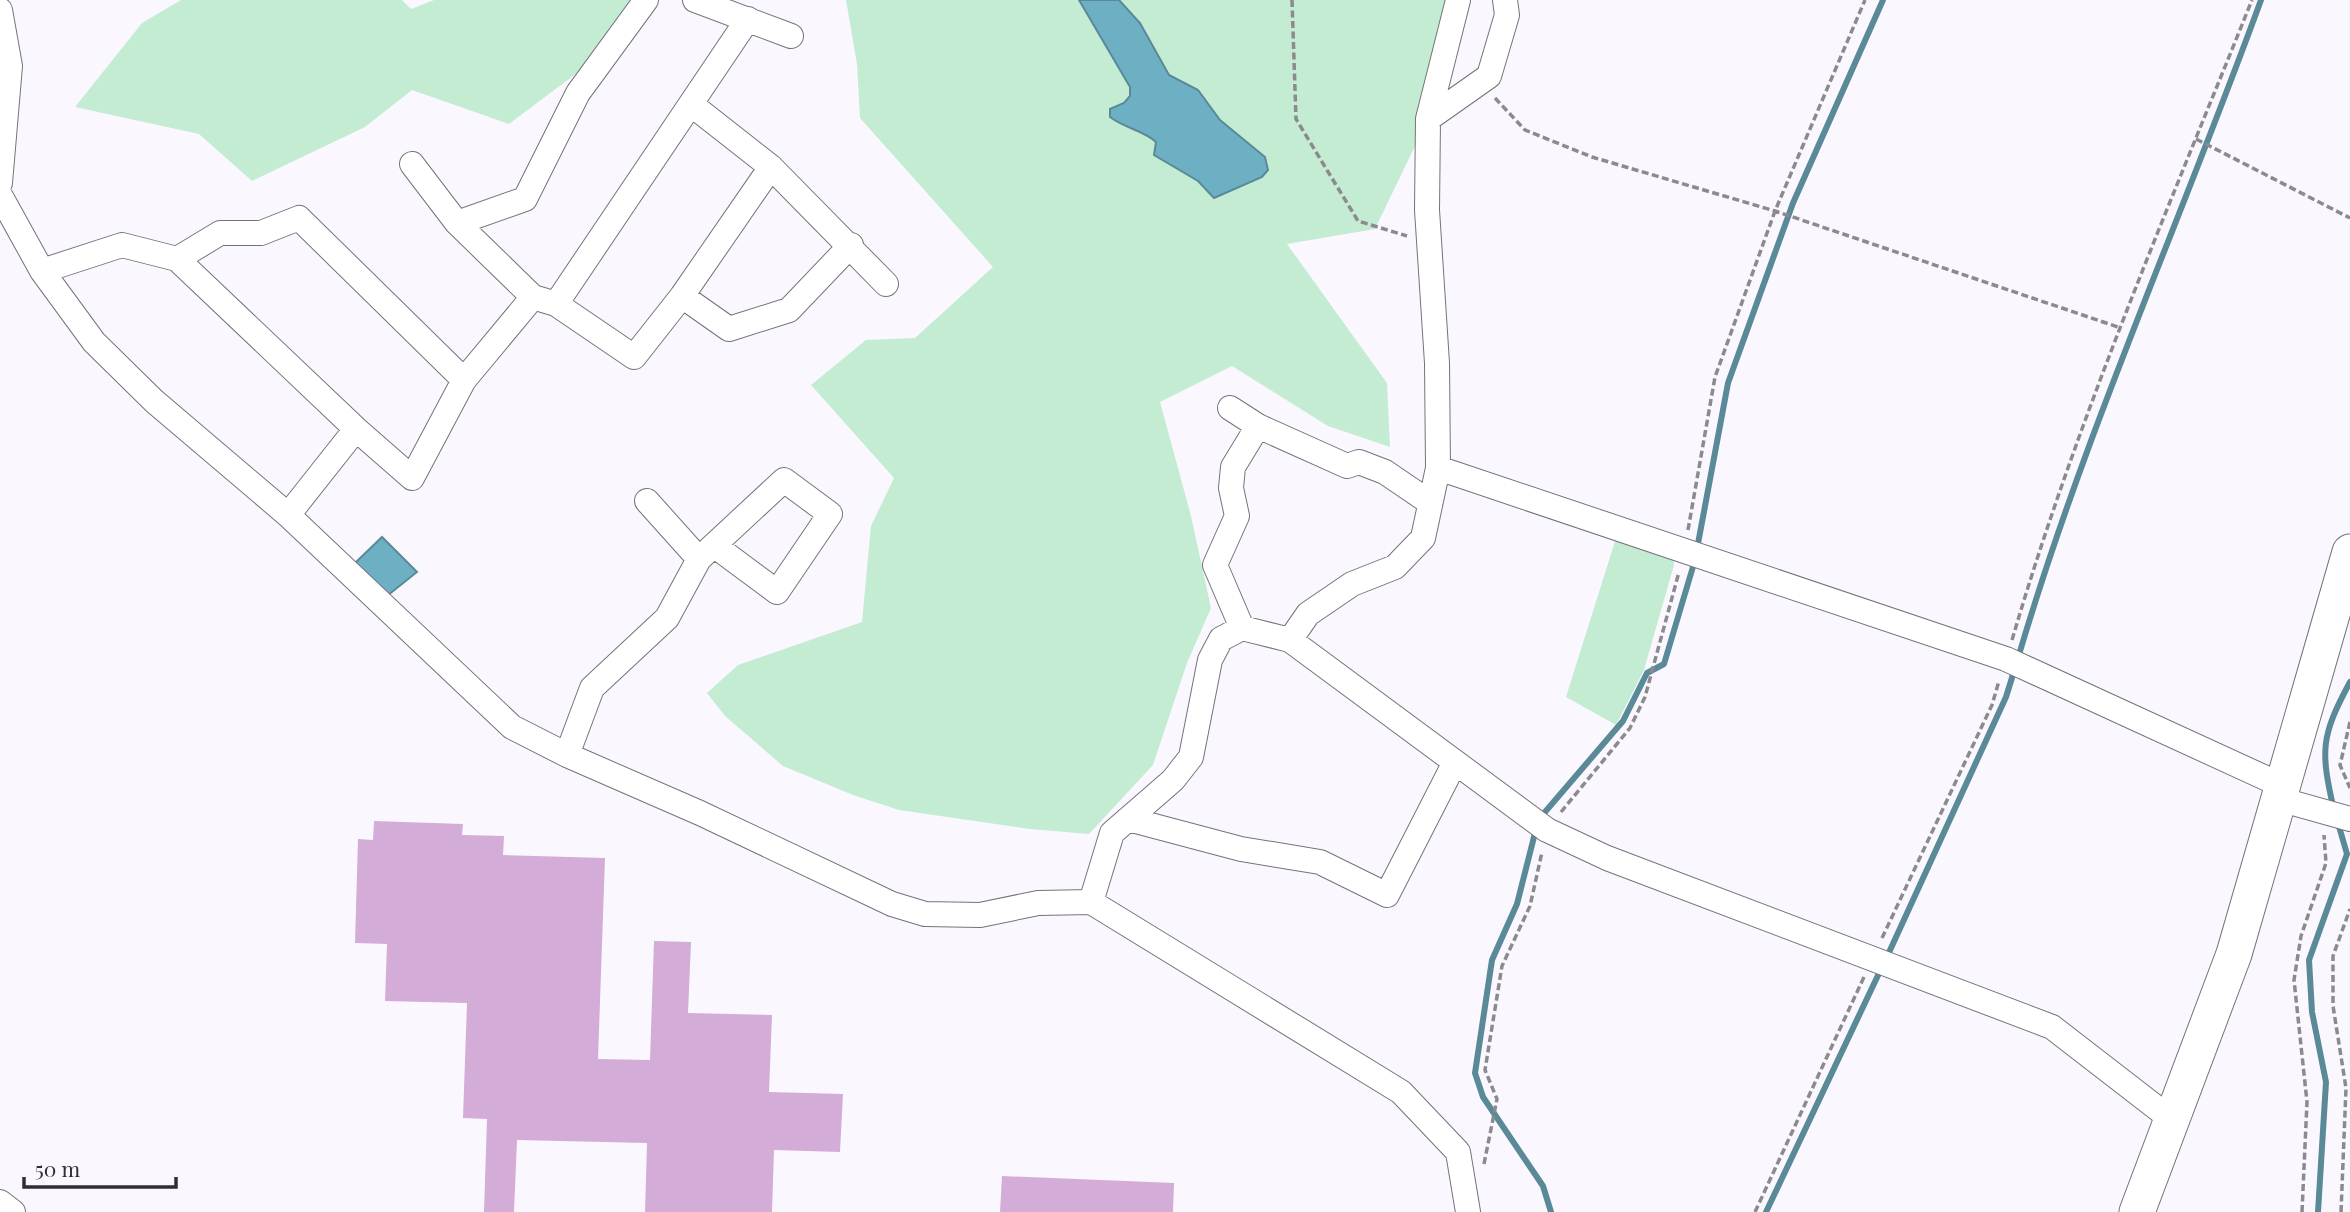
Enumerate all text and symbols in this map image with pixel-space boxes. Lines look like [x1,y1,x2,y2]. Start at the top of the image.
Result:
scale bar [24,1146,177,1190]
text: 50 m [35,1154,81,1182]

